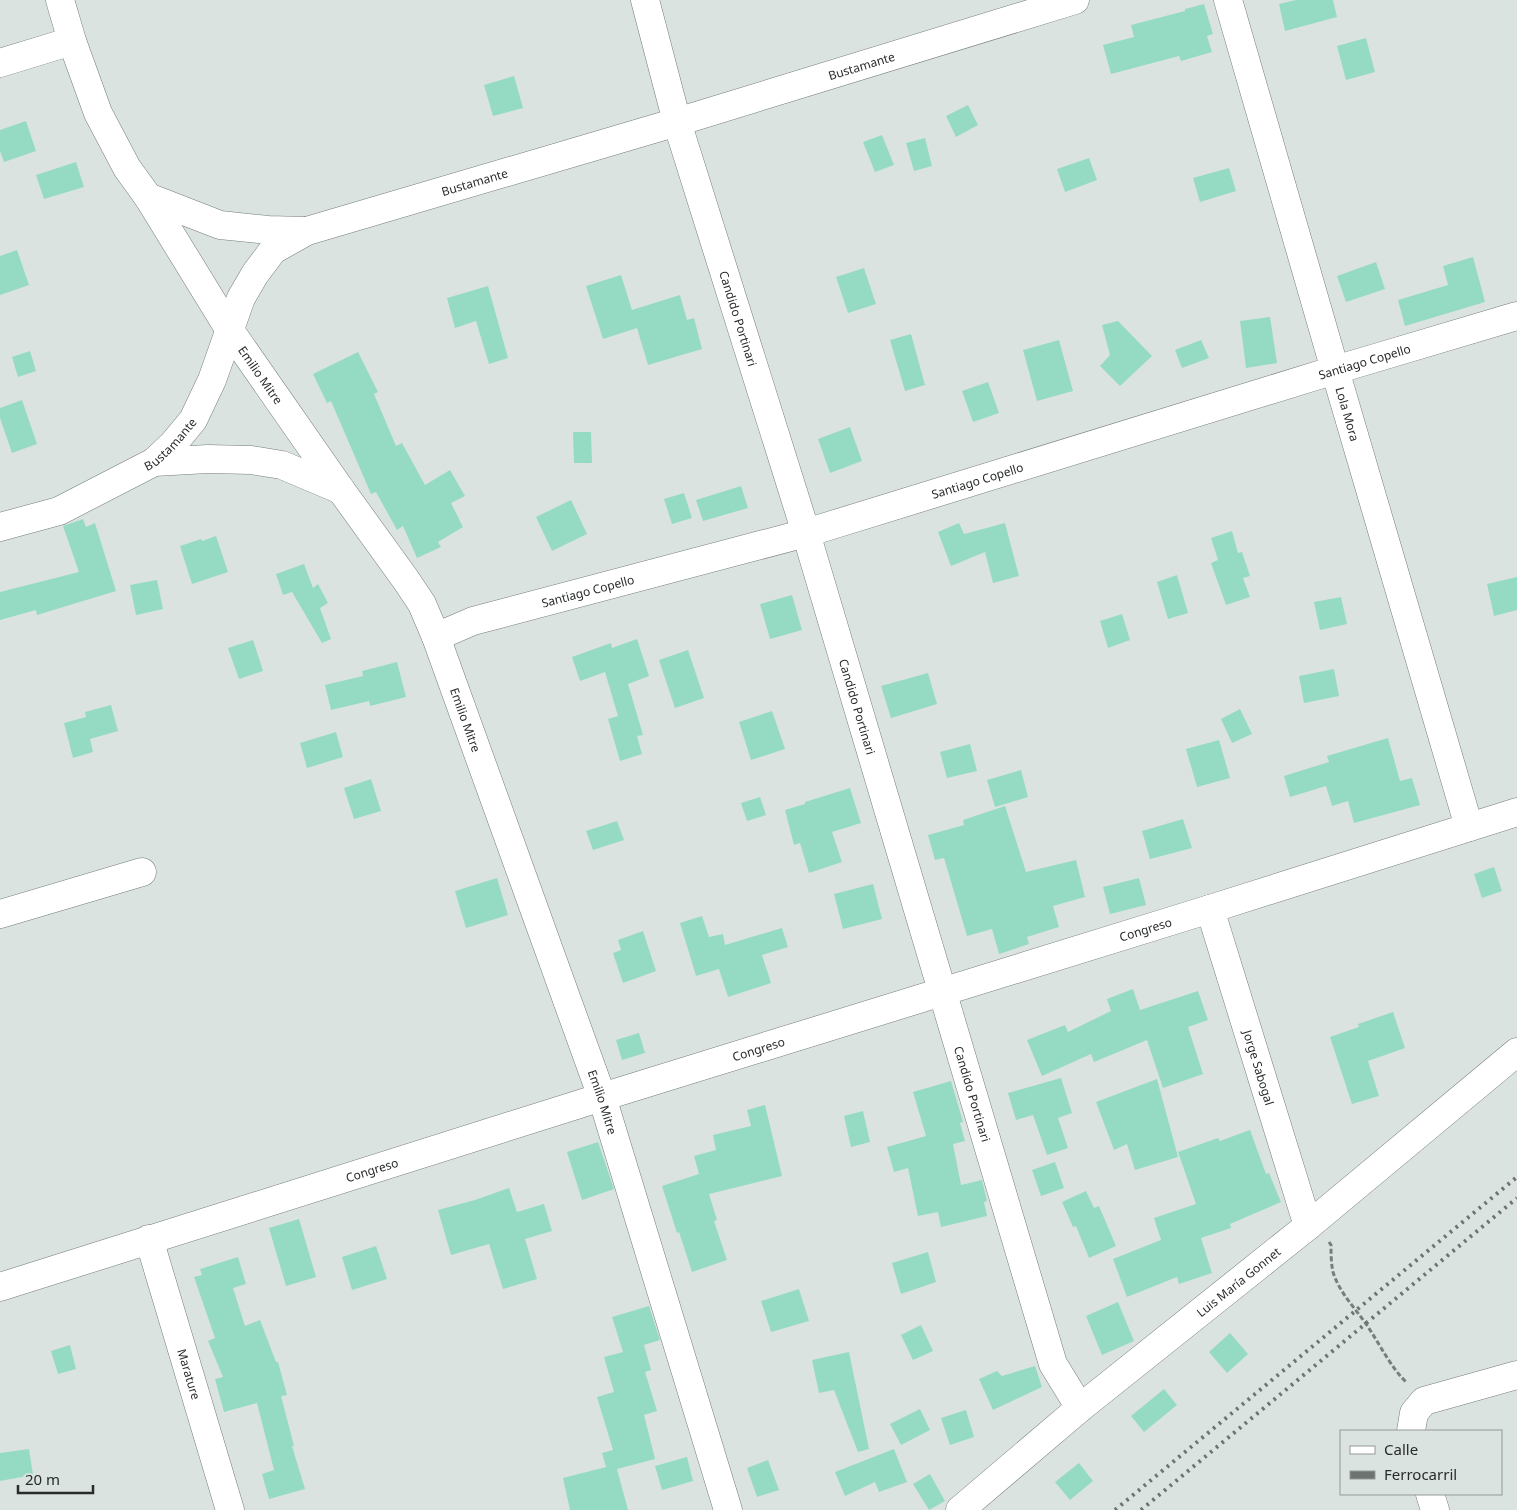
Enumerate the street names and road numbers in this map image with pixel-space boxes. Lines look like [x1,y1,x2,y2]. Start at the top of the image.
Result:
street label: Bustamante [826,47,897,84]
street label: Bustamante [439,164,510,200]
street label: Candido Portinari [716,269,762,368]
street label: Santiago Copello [1316,340,1413,383]
street label: Emilio Mitre [235,342,287,408]
street label: Lola Mora [1332,385,1364,443]
street label: Bustamante [141,414,200,474]
street label: Santiago Copello [929,458,1025,502]
street label: Santiago Copello [540,570,636,611]
street label: Candido Portinari [835,657,880,757]
street label: Emilio Mitre [446,685,485,755]
street label: Congreso [1117,913,1174,945]
street label: Jorge Sabogal [1239,1027,1279,1107]
street label: Congreso [730,1033,787,1065]
street label: Candido Portinari [950,1044,995,1144]
street label: Emilio Mitre [584,1067,622,1137]
street label: Congreso [344,1153,400,1186]
street label: Luis María Gonnet [1193,1242,1284,1321]
street label: Marature [174,1347,205,1402]

